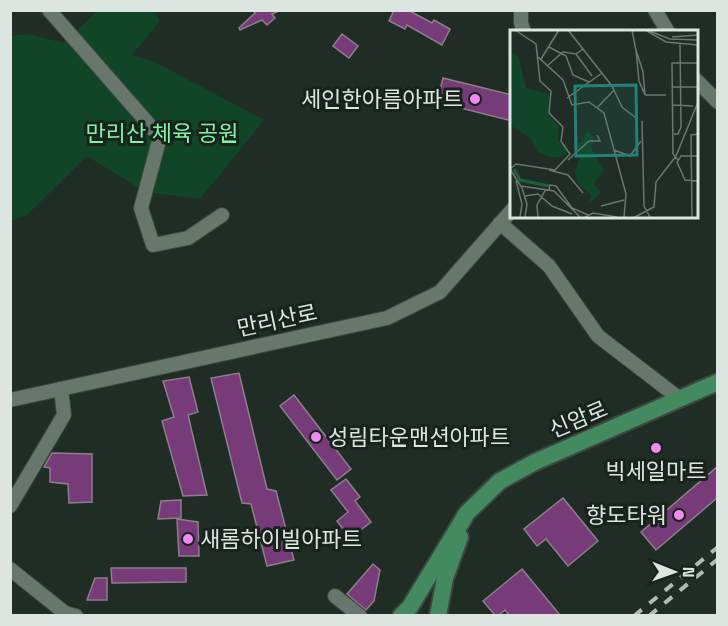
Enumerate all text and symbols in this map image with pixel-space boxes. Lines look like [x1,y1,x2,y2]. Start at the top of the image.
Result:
inset map [510,30,698,218]
place label: 세인한아름아파트 [301,85,463,113]
marker: 세인한아름아파트 [468,92,482,106]
park label: 만리산 체육 공원 [86,119,239,147]
street label: 만리산로 [234,298,320,342]
street label: 신암로 [545,394,611,444]
place label: 성림타운맨션아파트 [328,423,510,451]
marker: 성림타운맨션아파트 [309,430,323,444]
marker: 빅세일마트 [649,441,663,455]
place label: 빅세일마트 [605,457,707,485]
place label: 향도타워 [586,501,667,529]
marker: 향도타워 [672,508,686,522]
place label: 새롬하이빌아파트 [200,525,362,553]
marker: 새롬하이빌아파트 [181,532,195,546]
north arrow [644,542,704,602]
text: N [678,567,699,578]

